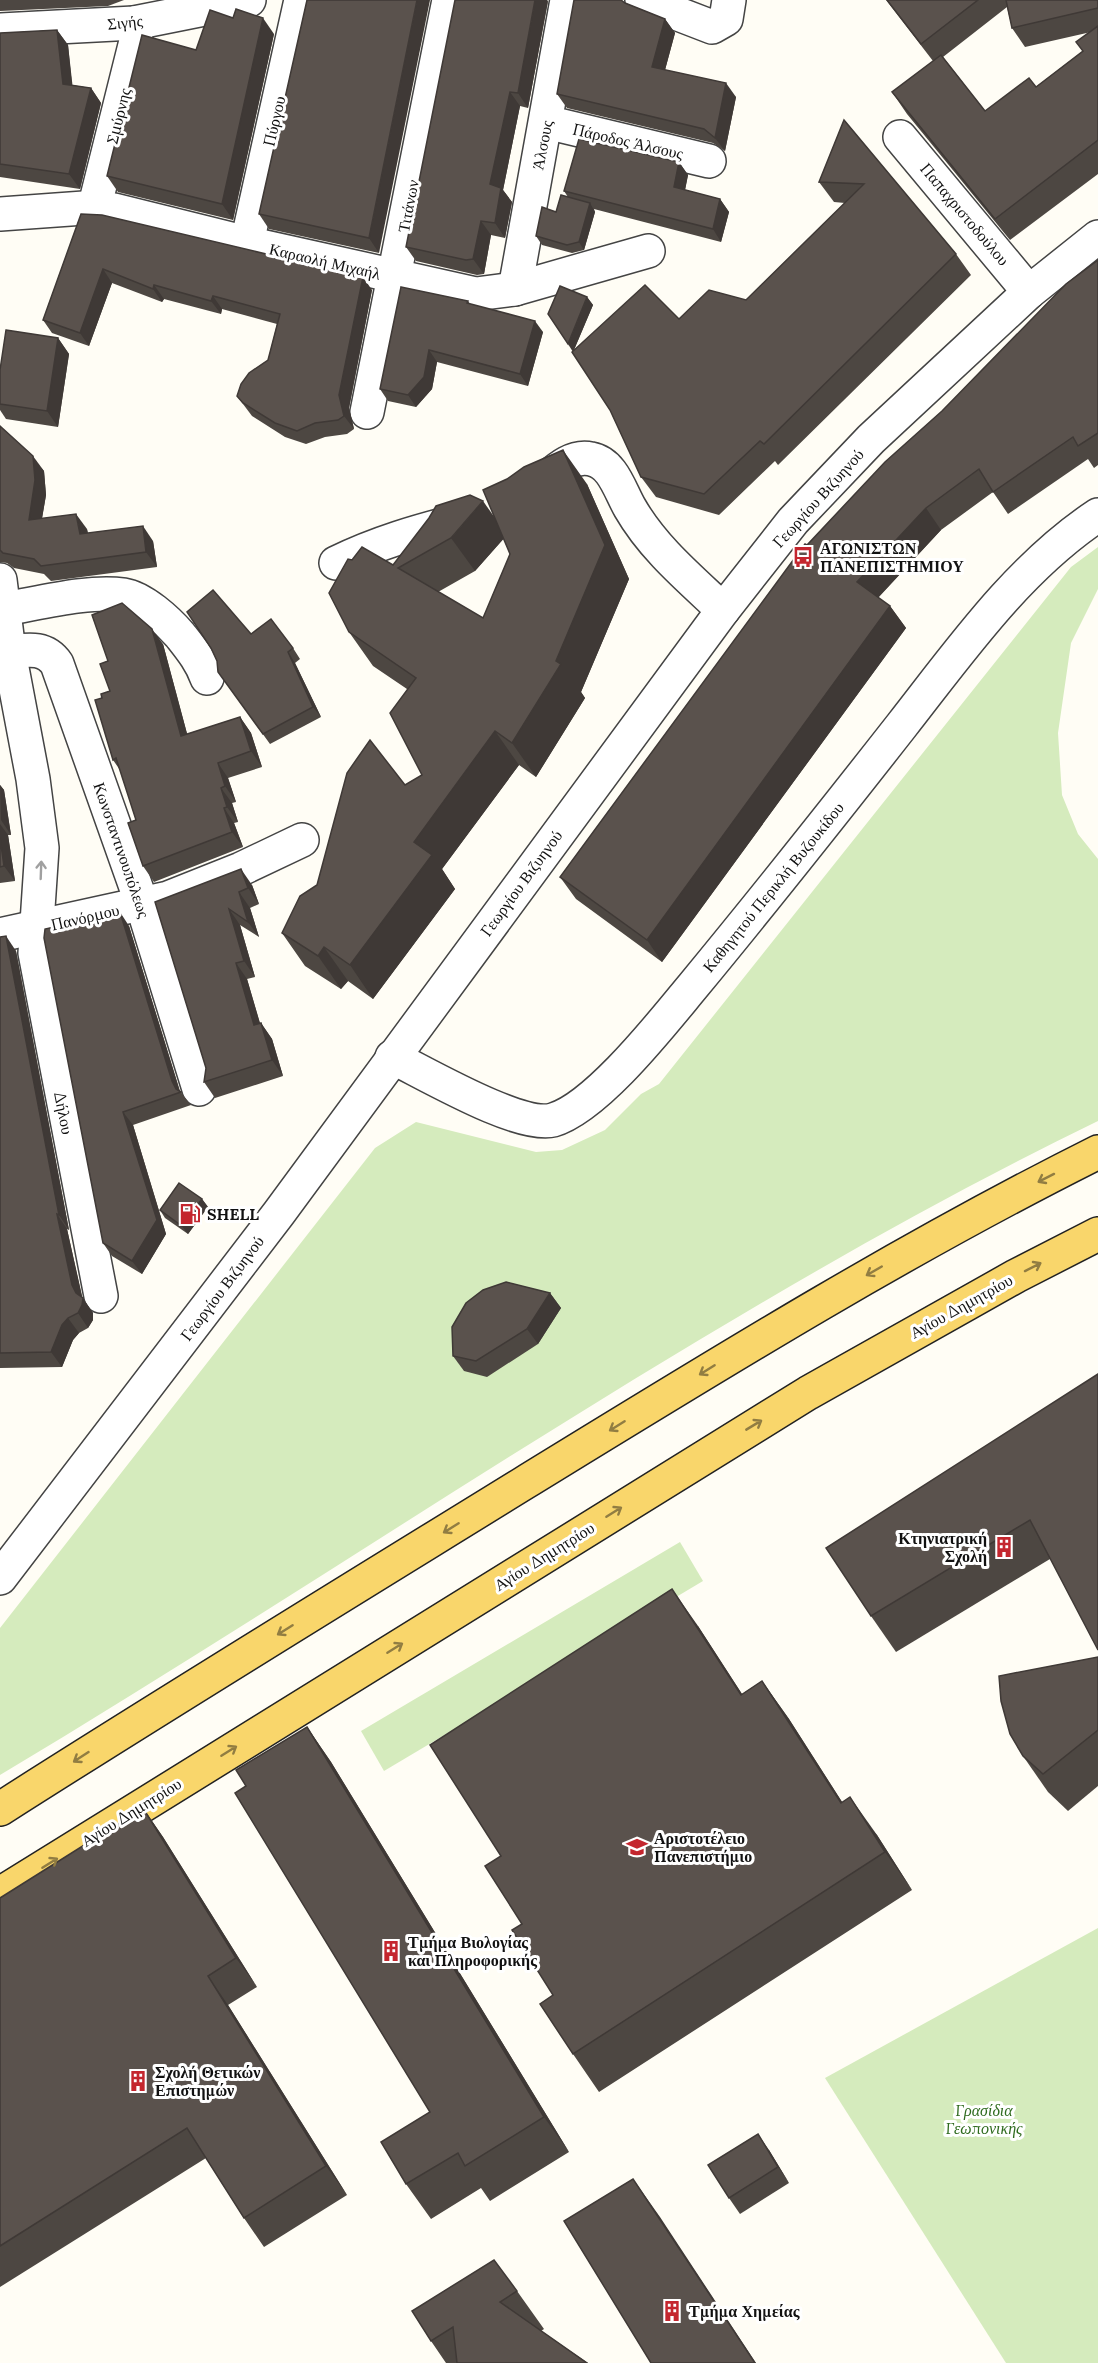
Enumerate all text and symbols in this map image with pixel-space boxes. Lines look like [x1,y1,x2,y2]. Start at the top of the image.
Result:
street label: Σιγής [106,10,144,34]
street label: Σμύρνης [101,85,135,146]
street label: Πύργου [259,94,290,148]
street label: Άλσους [527,118,557,172]
street label: Πάροδος Άλσους [571,119,686,164]
street label: Παπαχριστοδούλου [916,159,1014,269]
street label: Τιτάνων [393,178,423,234]
street label: Καραολή Μιχαήλ [267,238,383,284]
street label: Γεωργίου Βιζυηνού [768,444,868,552]
place label: ΑΓΩΝΙΣΤΩΝ ΠΑΝΕΠΙΣΤΗΜΙΟΥ [820,538,964,576]
bus stop icon: ΑΓΩΝΙΣΤΩΝ ΠΑΝΕΠΙΣΤΗΜΙΟΥ [791,545,815,569]
street label: Κωνσταντινουπόλεως [89,780,155,921]
street label: Καθηγητού Περικλή Βυζουκίδου [698,798,848,976]
street label: Γεωργίου Βιζυηνού [476,826,566,940]
one-way arrow [35,860,47,880]
street label: Πανόρμου [49,899,121,935]
street label: Δήλου [50,1090,78,1136]
one-way arrow [1037,1173,1055,1184]
fuel station icon: SHELL [178,1202,202,1226]
place label: SHELL [207,1204,259,1224]
street label: Γεωργίου Βιζυηνού [176,1231,268,1345]
one-way arrow [1024,1260,1042,1272]
one-way arrow [866,1266,884,1277]
street label: Αγίου Δημητρίου [906,1270,1016,1342]
one-way arrow [698,1364,715,1377]
one-way arrow [745,1419,762,1431]
one-way arrow [609,1420,626,1432]
one-way arrow [605,1506,622,1518]
street label: Αγίου Δημητρίου [490,1517,598,1595]
one-way arrow [443,1523,460,1535]
place label: Κτηνιατρική Σχολή [898,1528,987,1566]
building icon: Κτηνιατρική Σχολή [992,1535,1016,1559]
one-way arrow [277,1625,294,1637]
one-way arrow [386,1642,403,1654]
one-way arrow [221,1745,238,1758]
one-way arrow [73,1751,90,1763]
street label: Αγίου Δημητρίου [77,1773,185,1851]
place label: Αριστοτέλειο Πανεπιστήμιο [654,1828,752,1866]
school or university icon: Αριστοτέλειο Πανεπιστήμιο [625,1835,649,1859]
one-way arrow [41,1857,58,1869]
place label: Τμήμα Βιολογίας και Πληροφορικής [408,1932,537,1970]
building icon: Τμήμα Βιολογίας και Πληροφορικής [379,1939,403,1963]
place label: Σχολή Θετικών Επιστημών [155,2062,260,2100]
building icon: Σχολή Θετικών Επιστημών [126,2069,150,2093]
park label: Γρασίδια Γεωπονικής [945,2100,1023,2138]
building icon: Τμήμα Χημείας [660,2299,684,2323]
place label: Τμήμα Χημείας [689,2301,800,2321]

